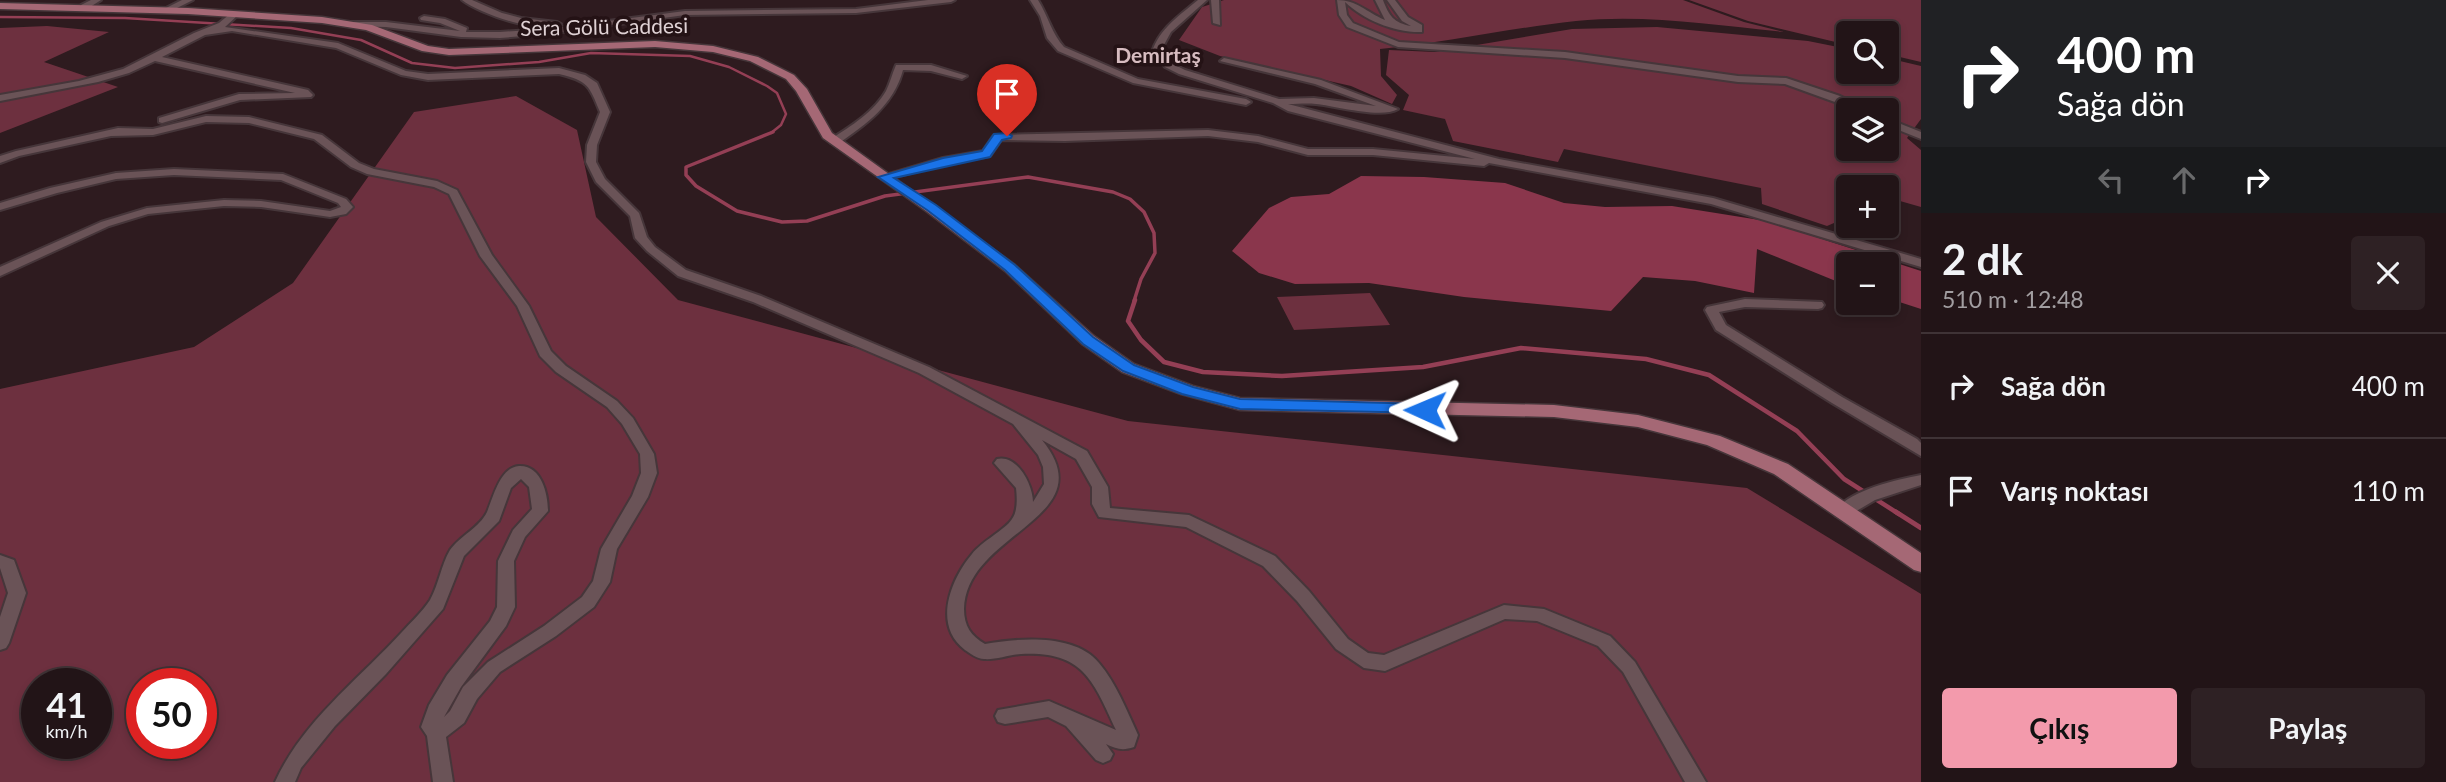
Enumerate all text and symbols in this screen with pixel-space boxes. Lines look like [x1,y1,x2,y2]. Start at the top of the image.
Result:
street label: Sera Gölü Caddesi [520,12,688,40]
map controls [1836,21,1899,315]
button: search [1836,21,1899,84]
text: 400 m [2057,25,2195,83]
icon: right [1942,28,2033,119]
district label: Demirtaş [1115,42,1201,67]
pin [977,64,1037,136]
icon: arrive [988,75,1026,113]
text: Sağa dön [2057,84,2185,123]
button: layers [1836,98,1899,161]
icon: left [2092,161,2130,199]
icon: ahead [2165,161,2203,199]
icon: right [2238,161,2276,199]
button: + [1836,175,1899,238]
text: 2 dk [1942,234,2023,284]
button: close [2351,236,2425,310]
button: − [1836,252,1899,315]
text: 510 m · 12:48 [1942,285,2084,313]
icon: right [1942,367,1980,405]
text: Sağa dön [2001,370,2106,402]
text: 400 m [2352,370,2425,402]
position arrow [1388,373,1462,447]
icon: arrive [1942,472,1980,510]
text: Varış noktası [2001,475,2149,507]
text: 110 m [2352,475,2425,507]
speed limit sign: 50 [126,668,217,759]
text: 41 [46,683,87,725]
button: Çıkış [1942,688,2177,768]
button: Paylaş [2191,688,2425,768]
text: km/h [45,720,88,742]

